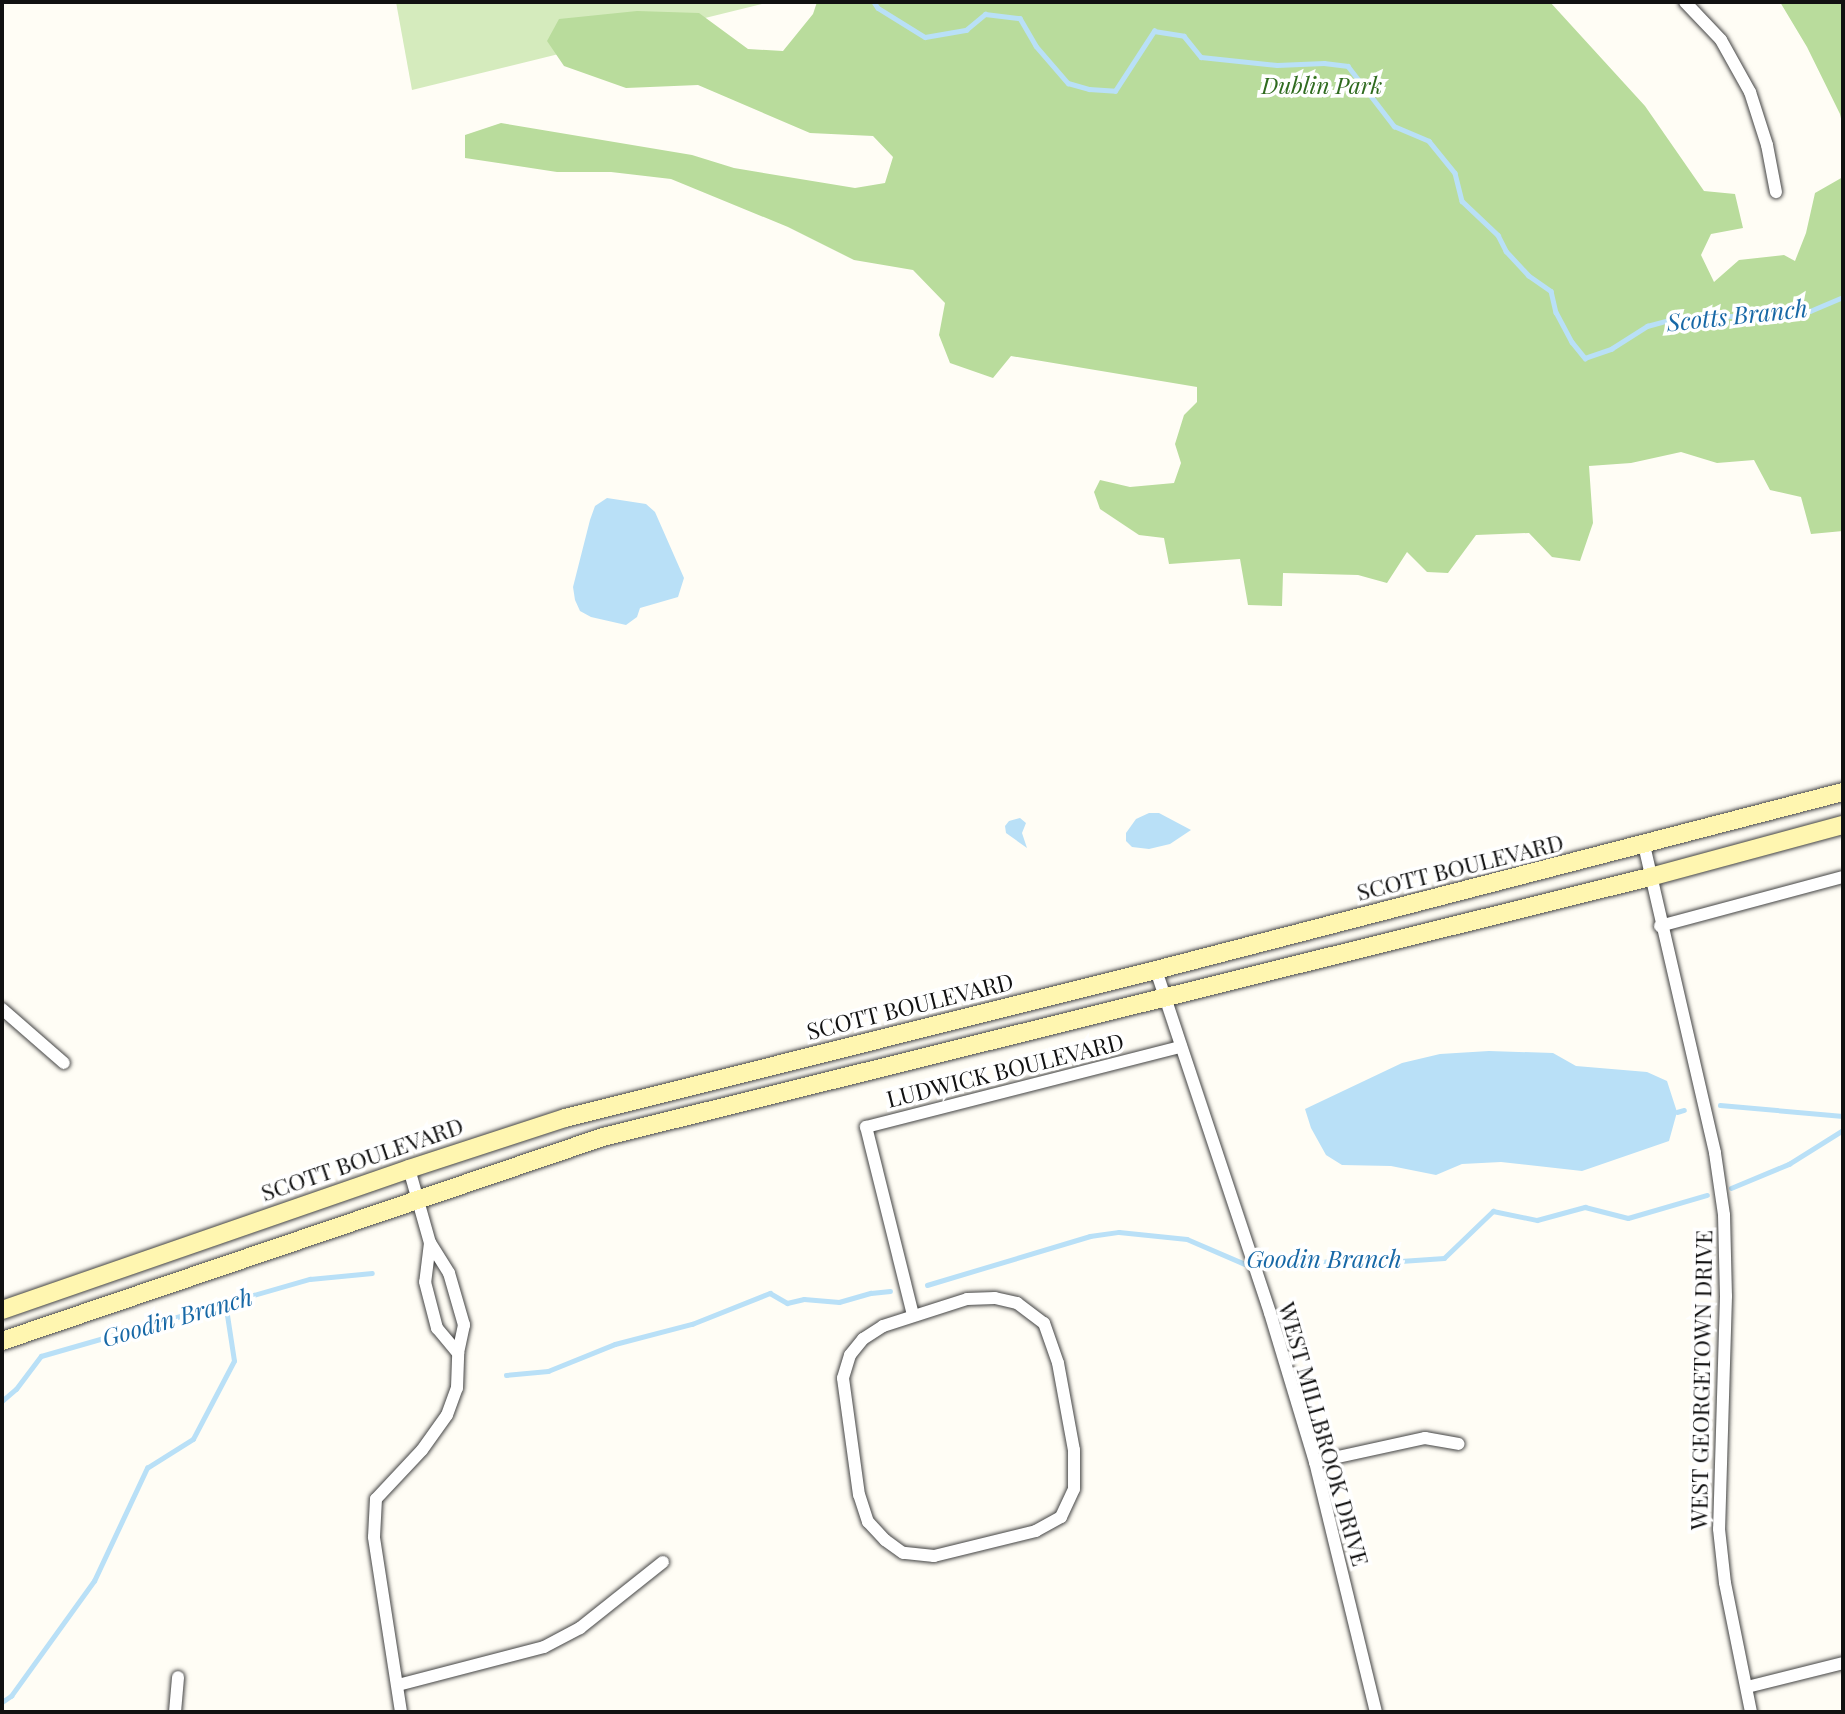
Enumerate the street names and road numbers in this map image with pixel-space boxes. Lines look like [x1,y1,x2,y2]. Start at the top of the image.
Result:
street label: SCOTT BOULEVARD [1354,828,1566,906]
street label: SCOTT BOULEVARD [804,967,1016,1045]
street label: LUDWICK BOULEVARD [883,1027,1127,1113]
street label: SCOTT BOULEVARD [257,1111,467,1207]
street label: WEST GEORGETOWN DRIVE [1685,1229,1717,1531]
street label: WEST MILLBROOK DRIVE [1273,1299,1375,1569]

